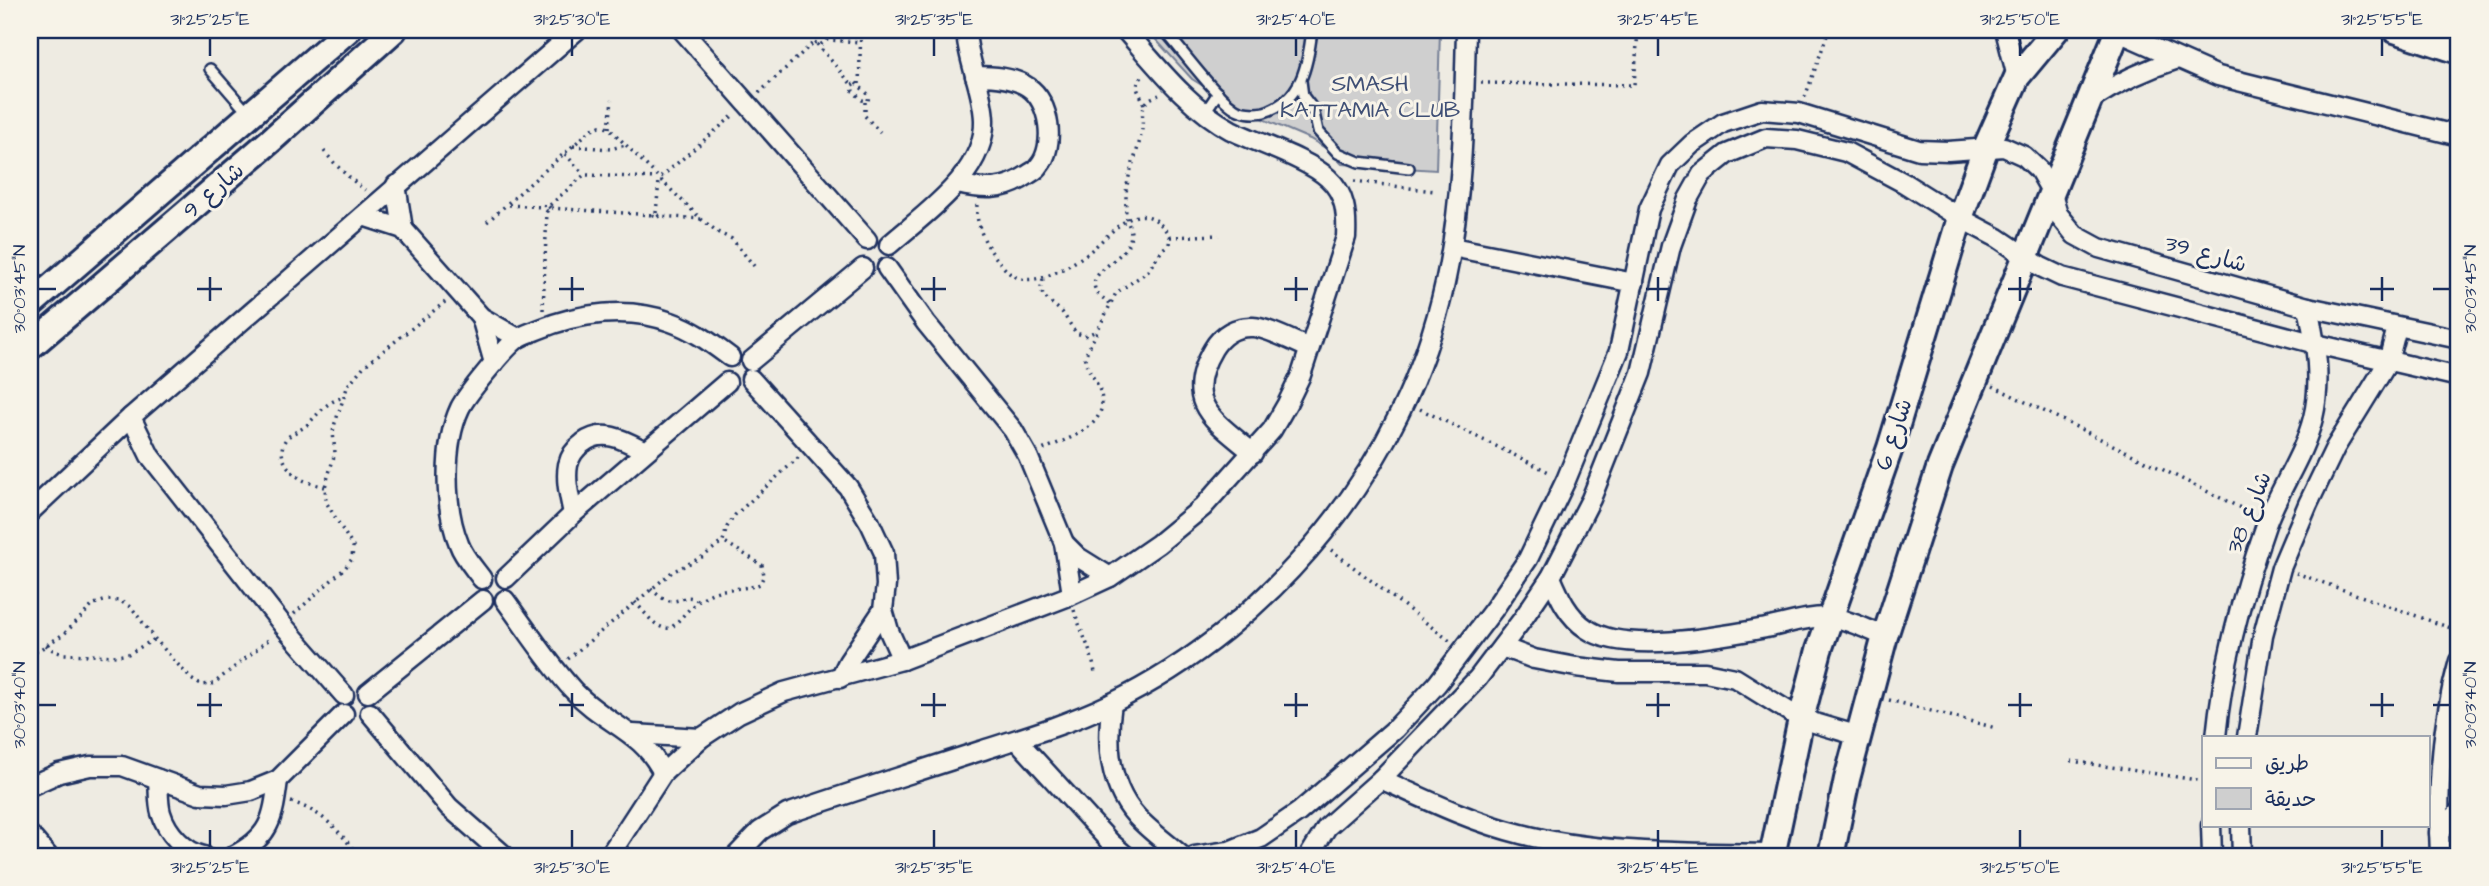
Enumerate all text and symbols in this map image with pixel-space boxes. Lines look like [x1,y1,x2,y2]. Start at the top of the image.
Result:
text: 31°25'25"E [170,7,250,32]
text: 31°25'30"E [534,7,611,32]
text: 31°25'35"E [895,7,973,32]
text: 31°25'40"E [1256,7,1336,32]
text: 31°25'45"E [1617,7,1699,32]
text: 31°25'50"E [1980,7,2061,32]
text: 31°25'55"E [2341,7,2423,32]
park label: SMASH KATTAMIA CLUB [1280,68,1460,126]
street label: شارع 9 [176,155,251,226]
street label: شارع 39 [2161,227,2250,281]
text: 30°03'45"N [7,245,32,333]
text: 30°03'45"N [2458,245,2483,333]
street label: شارع 6 [1867,394,1921,474]
street label: شارع 38 [2218,467,2280,558]
text: 30°03'40"N [7,661,32,749]
text: 30°03'40"N [2458,661,2483,749]
legend [2202,736,2430,826]
text: طريق [2265,749,2309,778]
text: حديقة [2265,785,2316,814]
text: 31°25'25"E [170,855,250,880]
text: 31°25'30"E [534,855,611,880]
text: 31°25'35"E [895,855,973,880]
text: 31°25'40"E [1256,855,1336,880]
text: 31°25'45"E [1617,855,1699,880]
text: 31°25'50"E [1980,855,2061,880]
text: 31°25'55"E [2341,855,2423,880]

